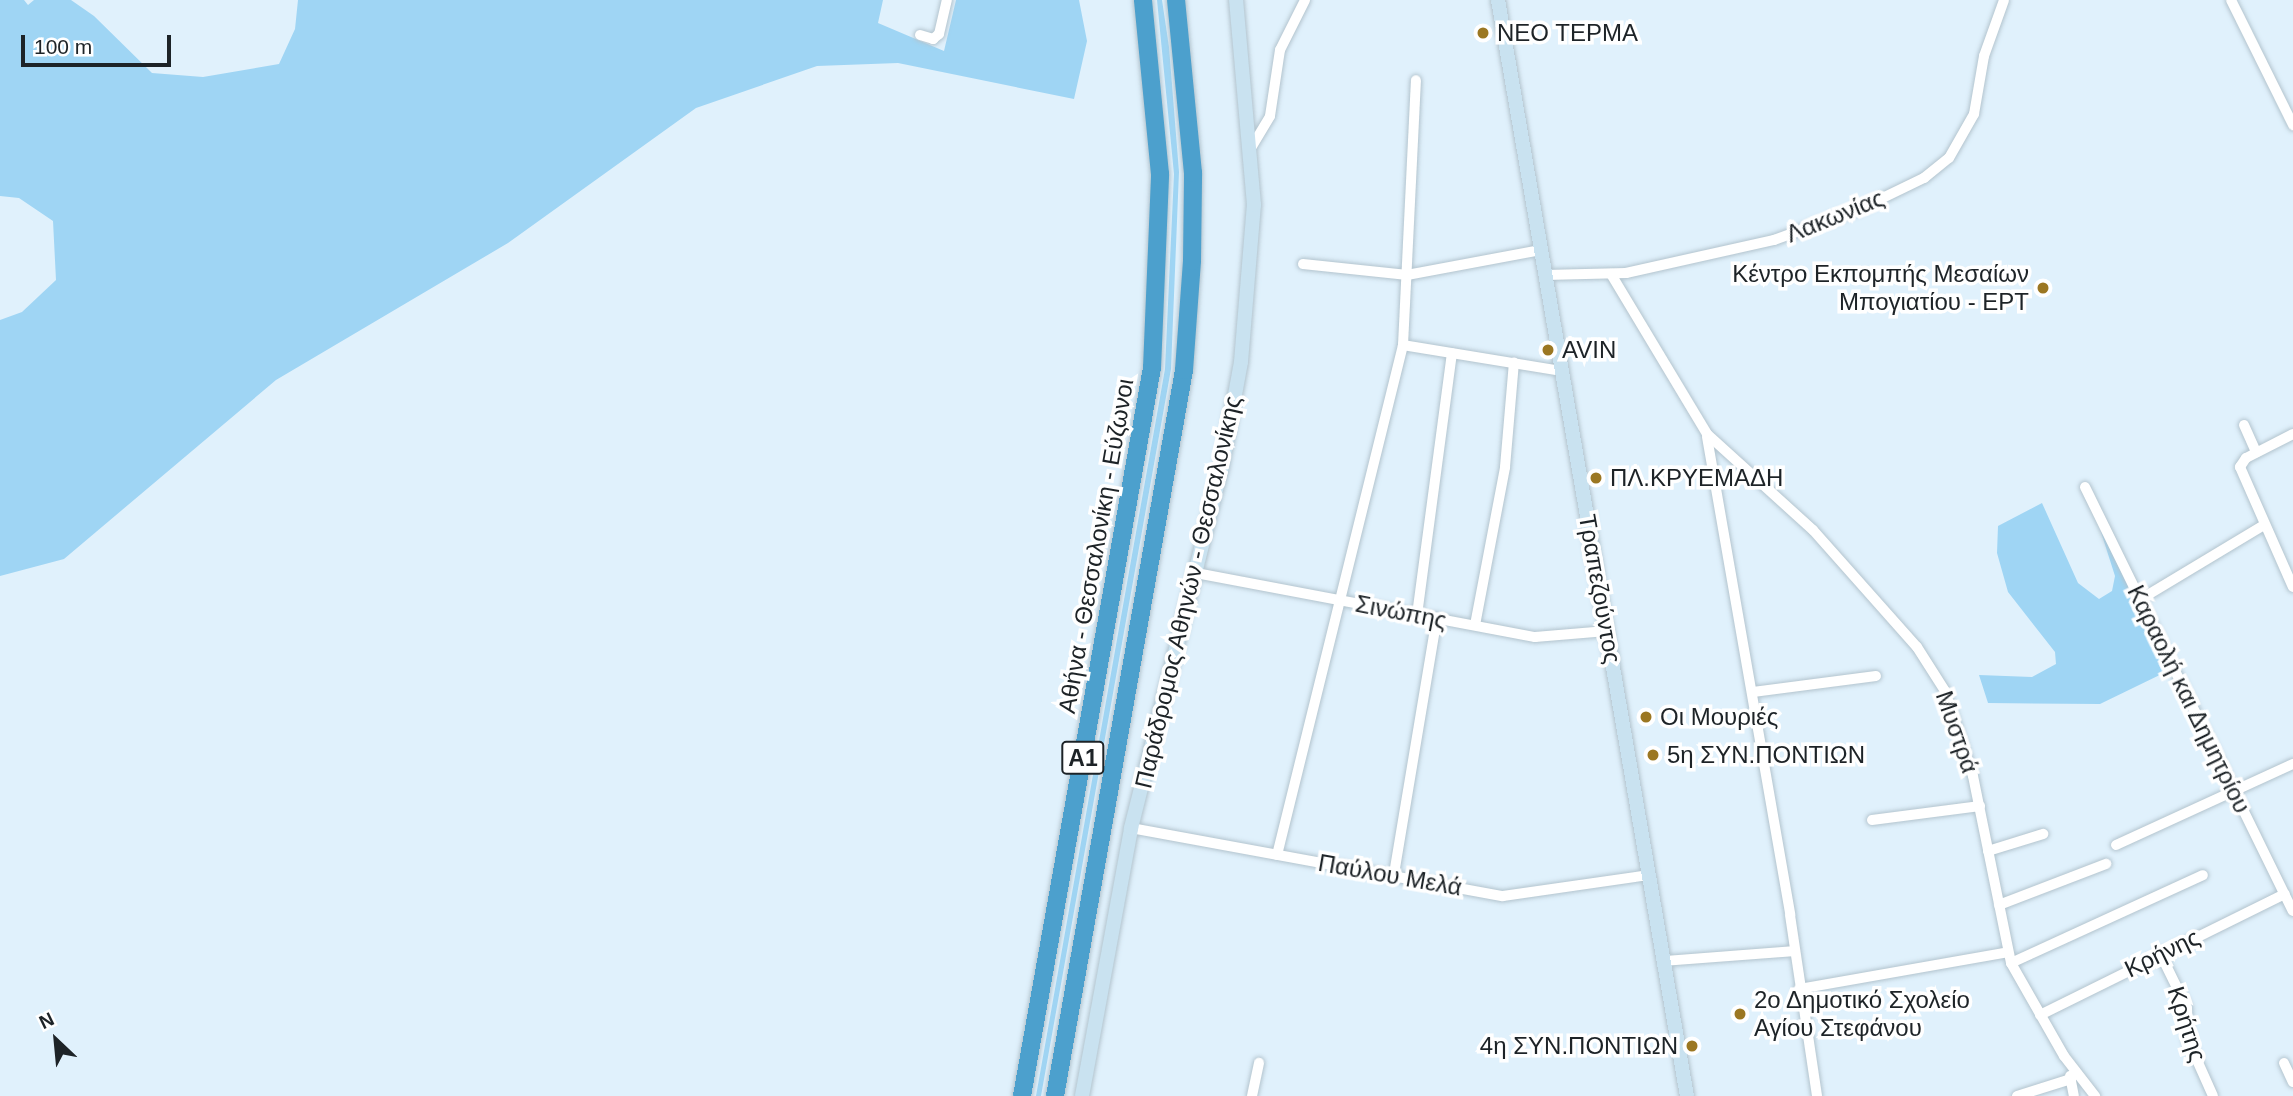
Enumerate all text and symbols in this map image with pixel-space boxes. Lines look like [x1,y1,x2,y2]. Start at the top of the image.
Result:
place label: ΝΕΟ ΤΕΡΜΑ [1497,19,1638,47]
scale bar [24,21,175,65]
marker: ΝΕΟ ΤΕΡΜΑ [1475,25,1491,41]
text: 100 m [34,35,92,58]
street label: Λακωνίας [1782,183,1888,249]
place label: Κέντρο Εκπομπής Μεσαίων Μπογιατίου - ΕΡΤ [1732,260,2029,316]
marker: Κέντρο Εκπομπής Μεσαίων Μπογιατίου - ΕΡΤ [2035,280,2051,296]
place label: AVIN [1562,336,1616,364]
marker: AVIN [1540,342,1556,358]
street label: Αθήνα - Θεσσαλονίκη - Εύζωνοι [1052,376,1140,716]
street label: Παράδρομος Αθηνών - Θεσσαλονίκης [1129,392,1247,792]
place label: ΠΛ.ΚΡΥΕΜΑΔΗ [1610,464,1783,492]
marker: ΠΛ.ΚΡΥΕΜΑΔΗ [1588,470,1604,486]
street label: Τραπεζούντος [1573,512,1627,666]
street label: Καραολή και Δημητρίου [2121,580,2257,818]
street label: Σινώπης [1353,589,1449,635]
street label: Μυστρά [1930,687,1984,777]
place label: Οι Μουριές [1660,703,1778,731]
marker: Οι Μουριές [1638,709,1654,725]
road number: Α1 [1060,738,1106,778]
place label: 5η ΣΥΝ.ΠΟΝΤΙΩΝ [1667,741,1865,769]
marker: 5η ΣΥΝ.ΠΟΝΤΙΩΝ [1645,747,1661,763]
street label: Παύλου Μελά [1316,848,1464,902]
street label: Κρήνης [2120,923,2204,983]
street label: Κρήτης [2161,983,2213,1065]
place label: 2ο Δημοτικό Σχολείο Αγίου Στεφάνου [1754,986,1971,1042]
north arrow [21,1005,91,1075]
marker: 2ο Δημοτικό Σχολείο Αγίου Στεφάνου [1732,1006,1748,1022]
text: N [36,1008,57,1033]
place label: 4η ΣΥΝ.ΠΟΝΤΙΩΝ [1480,1032,1678,1060]
marker: 4η ΣΥΝ.ΠΟΝΤΙΩΝ [1684,1038,1700,1054]

